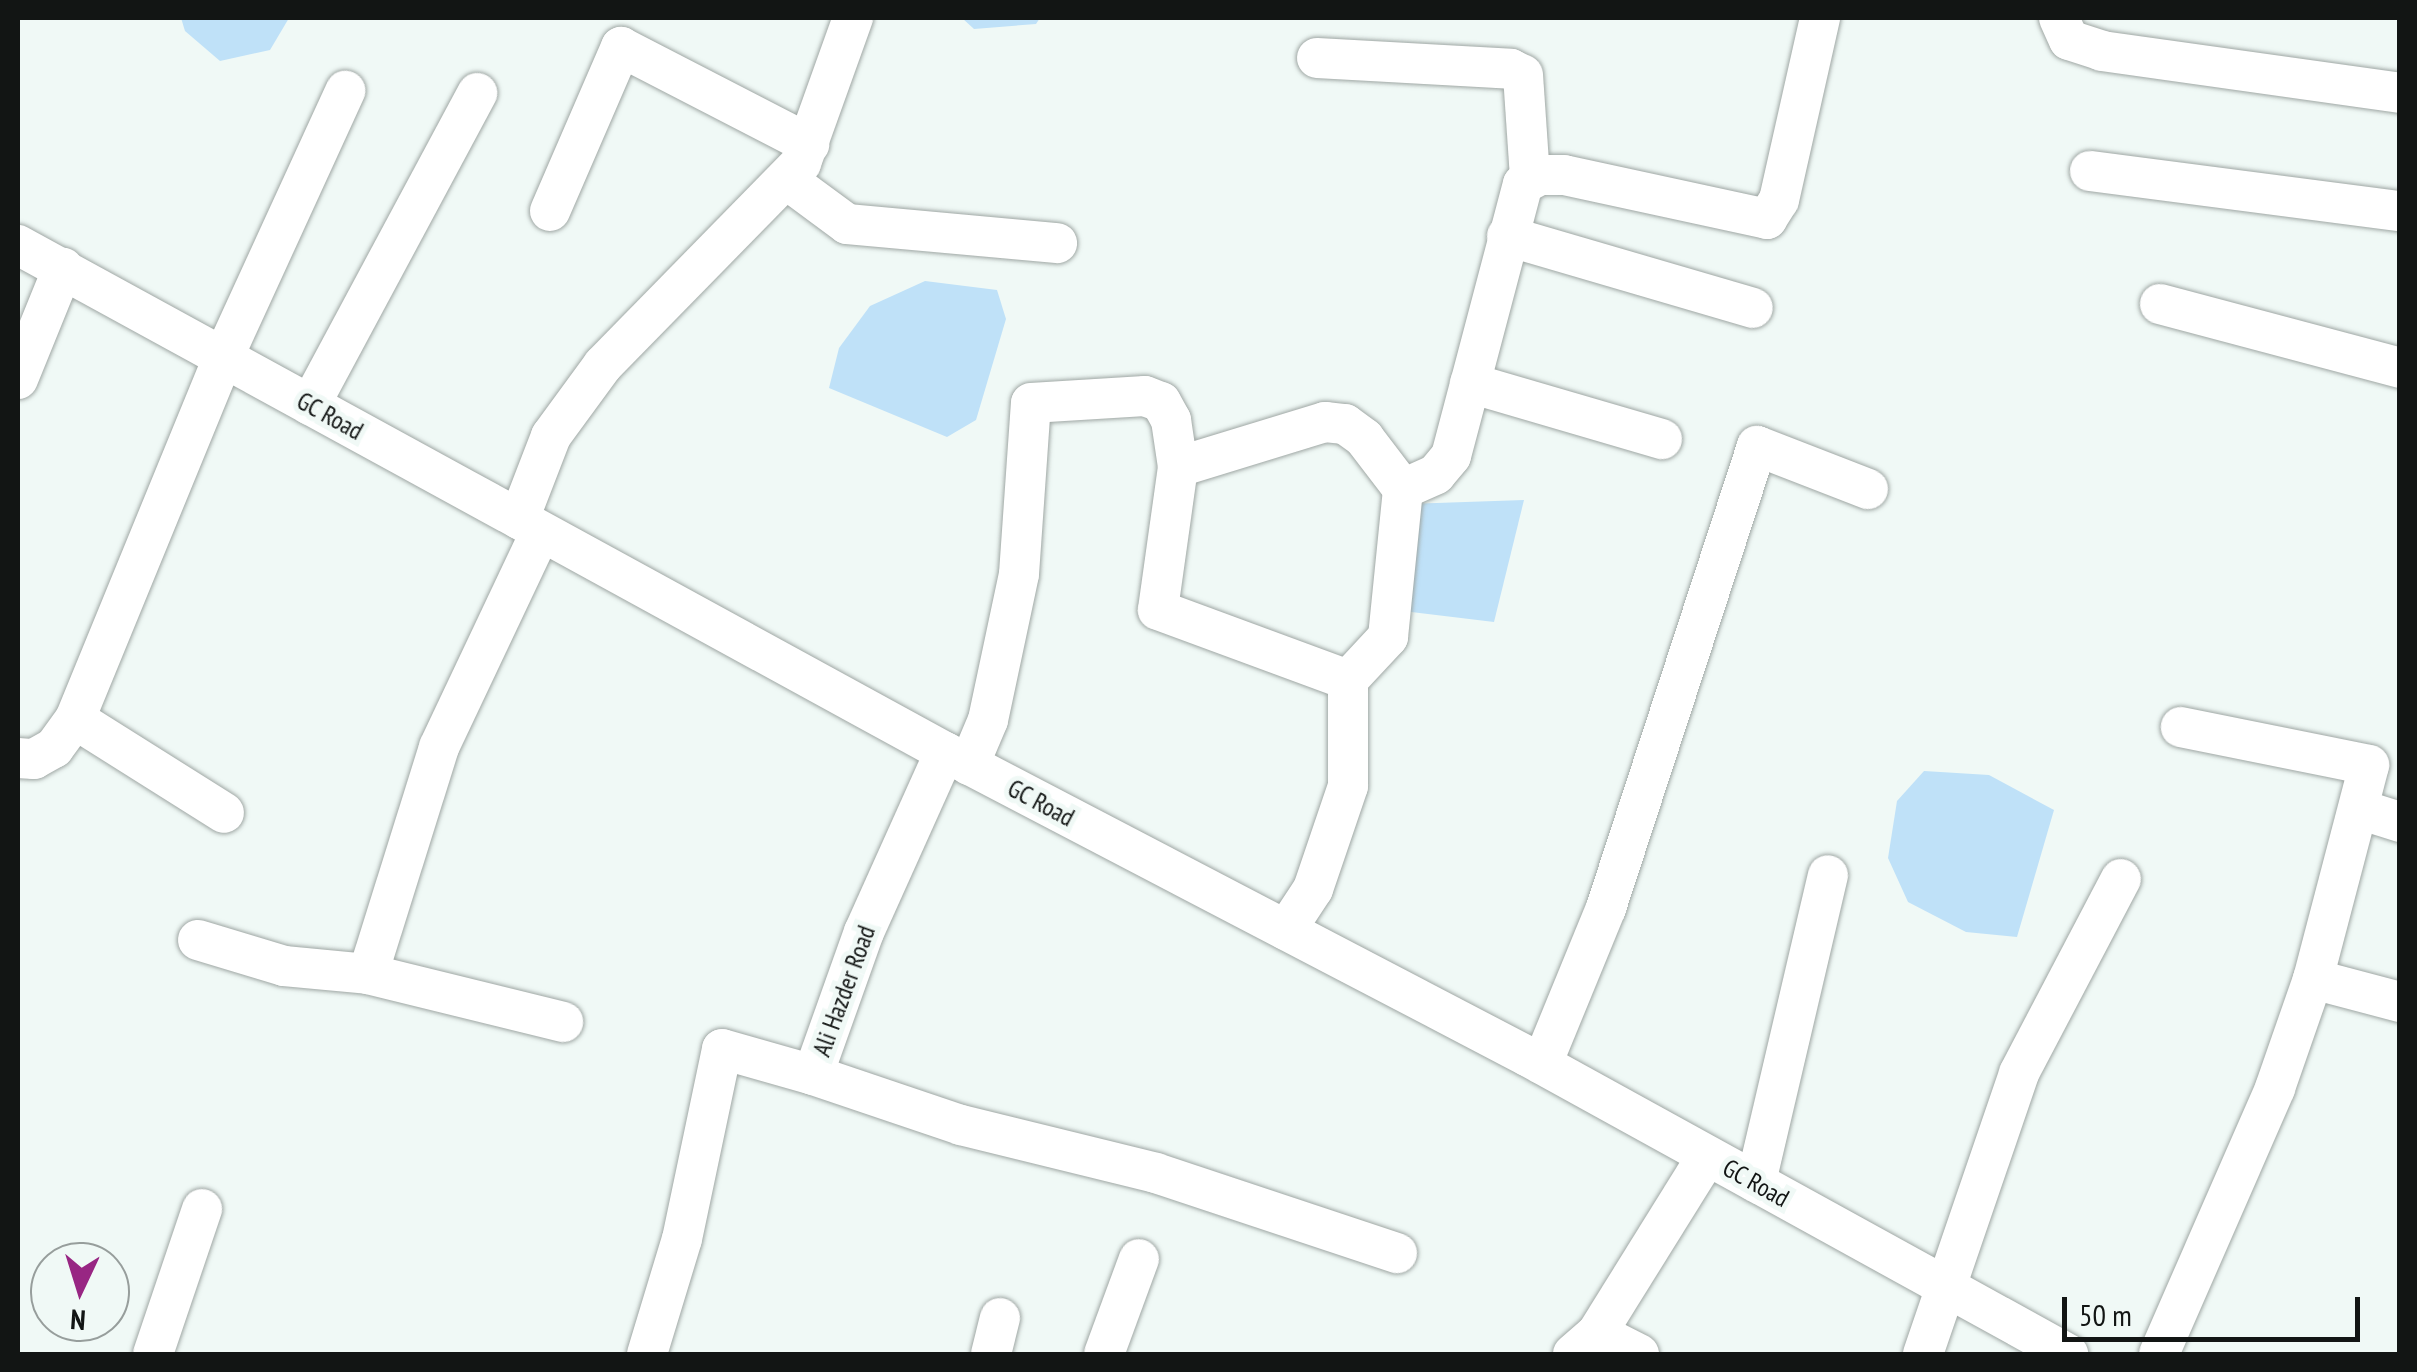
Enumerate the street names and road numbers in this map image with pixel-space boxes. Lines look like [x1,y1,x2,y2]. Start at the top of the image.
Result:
street label: GC Road [291,386,369,446]
street label: GC Road [1002,773,1080,833]
street label: Ali Hazder Road [807,922,881,1060]
street label: GC Road [1717,1153,1795,1213]

